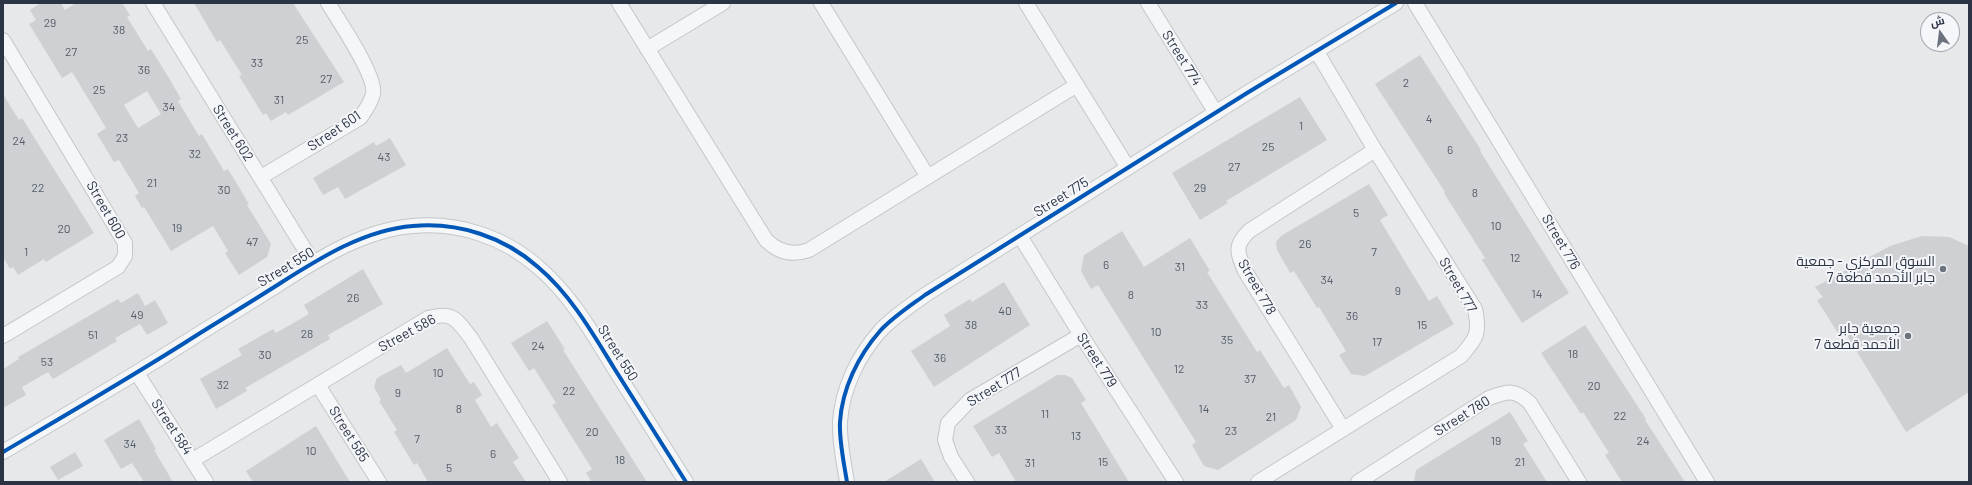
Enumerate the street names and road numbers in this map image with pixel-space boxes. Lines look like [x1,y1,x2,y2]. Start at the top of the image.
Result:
street label: Street 774 [1158,27,1206,89]
street label: Street 602 [209,102,257,164]
street label: Street 601 [304,107,364,155]
street label: Street 775 [1030,174,1092,220]
street label: Street 600 [83,178,129,242]
street label: Street 776 [1538,211,1584,273]
street label: Street 550 [255,243,317,291]
street label: Street 777 [1436,254,1480,316]
street label: Street 778 [1234,256,1280,318]
street label: Street 586 [375,310,439,356]
street label: Street 550 [594,322,642,384]
street label: Street 779 [1073,330,1121,390]
street label: Street 777 [964,364,1024,410]
street label: Street 780 [1431,392,1493,440]
street label: Street 584 [148,396,196,458]
street label: Street 585 [325,403,373,465]

